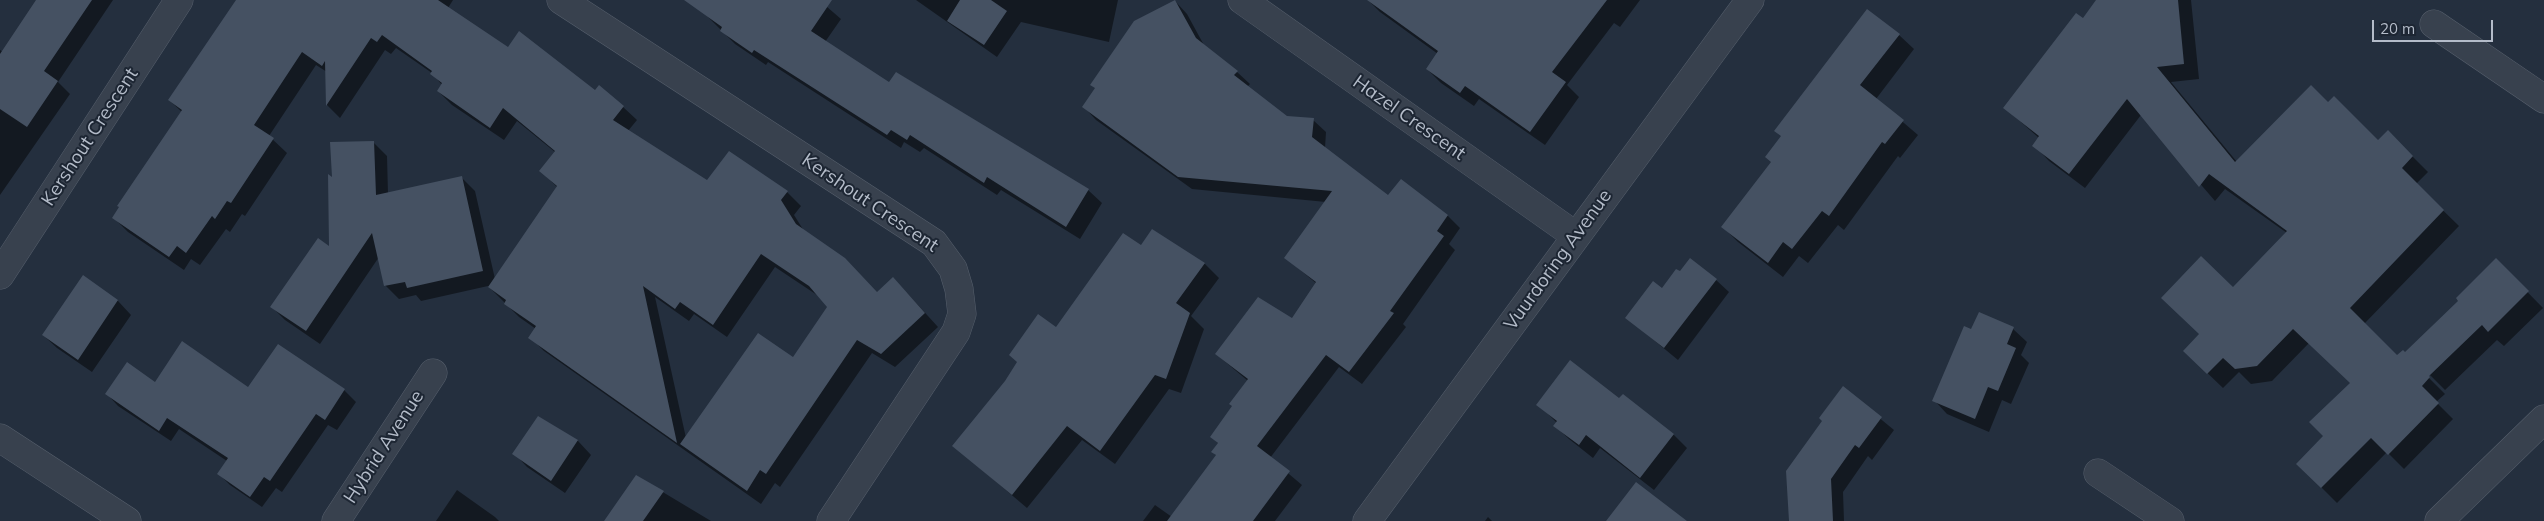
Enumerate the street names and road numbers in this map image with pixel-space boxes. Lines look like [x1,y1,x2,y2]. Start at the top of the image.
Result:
street label: Kershout Crescent [37,64,143,210]
street label: Hazel Crescent [1348,71,1470,165]
street label: Kershout Crescent [797,149,943,257]
street label: Vuurdoring Avenue [1499,185,1617,335]
street label: Hybrid Avenue [339,386,429,508]

